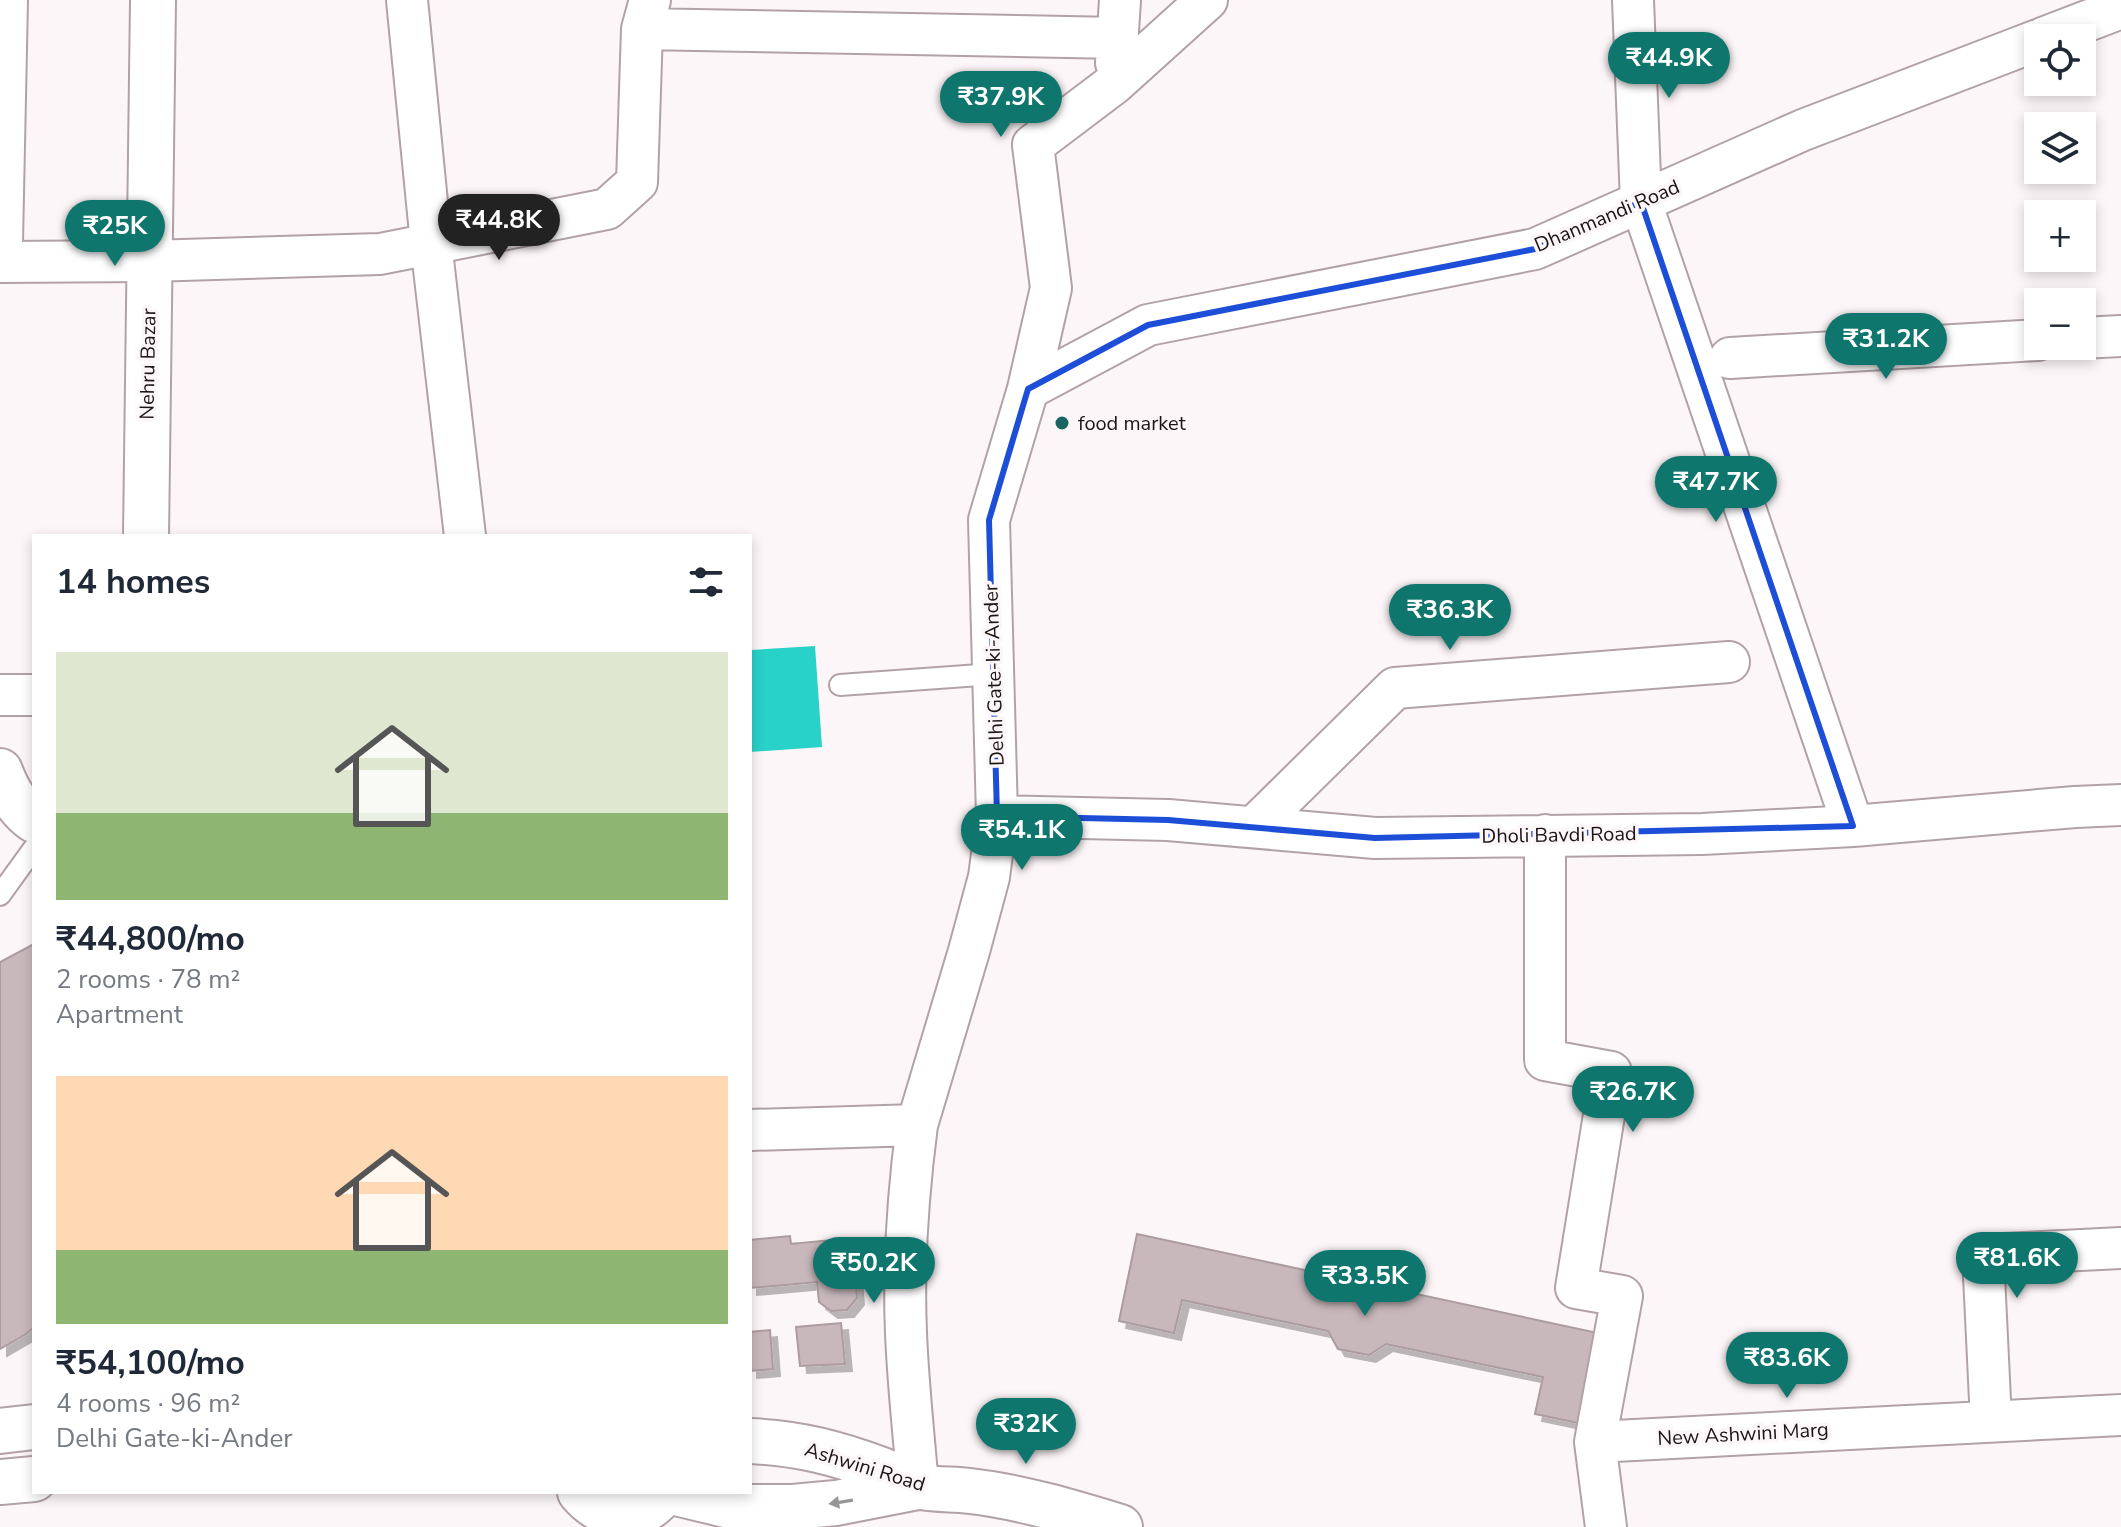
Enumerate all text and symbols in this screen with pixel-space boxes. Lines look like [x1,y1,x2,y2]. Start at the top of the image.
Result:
map controls [2024,24,2096,360]
button: locate [2024,24,2096,96]
pin: ₹44.9K [1604,32,1734,100]
text: ₹44.9K [1626,40,1712,75]
pin: ₹37.9K [936,71,1066,139]
text: ₹37.9K [958,79,1044,114]
button: layers [2024,112,2096,184]
street label: Dhanmandi Road [1530,173,1684,259]
pin: ₹44.8K [434,194,564,262]
pin: ₹25K [68,200,162,268]
button: + [2024,200,2096,272]
text: ₹44.8K [456,202,542,237]
text: ₹25K [83,208,147,243]
button: − [2024,288,2096,360]
street label: Nehru Bazar [134,308,162,420]
pin: ₹31.2K [1821,313,1951,381]
text: ₹31.2K [1843,321,1929,356]
place label: food market [1078,410,1187,437]
marker: food market [1053,414,1071,432]
pin: ₹47.7K [1651,456,1781,524]
text: ₹47.7K [1673,464,1759,499]
text: 14 homes [56,559,210,605]
icon: filters [684,560,728,604]
street label: Delhi Gate-ki-Ander [977,584,1011,766]
pin: ₹36.3K [1385,584,1515,652]
text: ₹36.3K [1407,592,1493,627]
icon: home [320,704,464,848]
pin: ₹54.1K [957,804,1087,872]
text: ₹54.1K [979,812,1065,847]
street label: Dholi Bavdi Road [1481,820,1637,850]
text: ₹44,800/mo [56,916,245,962]
text: 2 rooms · 78 m² [56,962,240,997]
text: Apartment [56,997,183,1032]
pin: ₹26.7K [1568,1066,1698,1134]
text: ₹26.7K [1590,1074,1676,1109]
icon: home [320,1128,464,1272]
pin: ₹81.6K [1952,1232,2082,1300]
pin: ₹50.2K [809,1237,939,1305]
text: ₹81.6K [1974,1240,2060,1275]
text: ₹50.2K [831,1245,917,1280]
pin: ₹33.5K [1300,1250,1430,1318]
text: ₹33.5K [1322,1258,1408,1293]
pin: ₹83.6K [1722,1332,1852,1400]
text: ₹54,100/mo [56,1340,245,1386]
text: ₹83.6K [1744,1340,1830,1375]
text: 4 rooms · 96 m² [56,1386,240,1421]
pin: ₹32K [979,1398,1073,1466]
text: ₹32K [994,1406,1058,1441]
street label: New Ashwini Marg [1657,1416,1829,1452]
text: Delhi Gate-ki-Ander [56,1421,293,1456]
street label: Ashwini Road [802,1436,928,1498]
one-way arrow [828,1496,853,1509]

